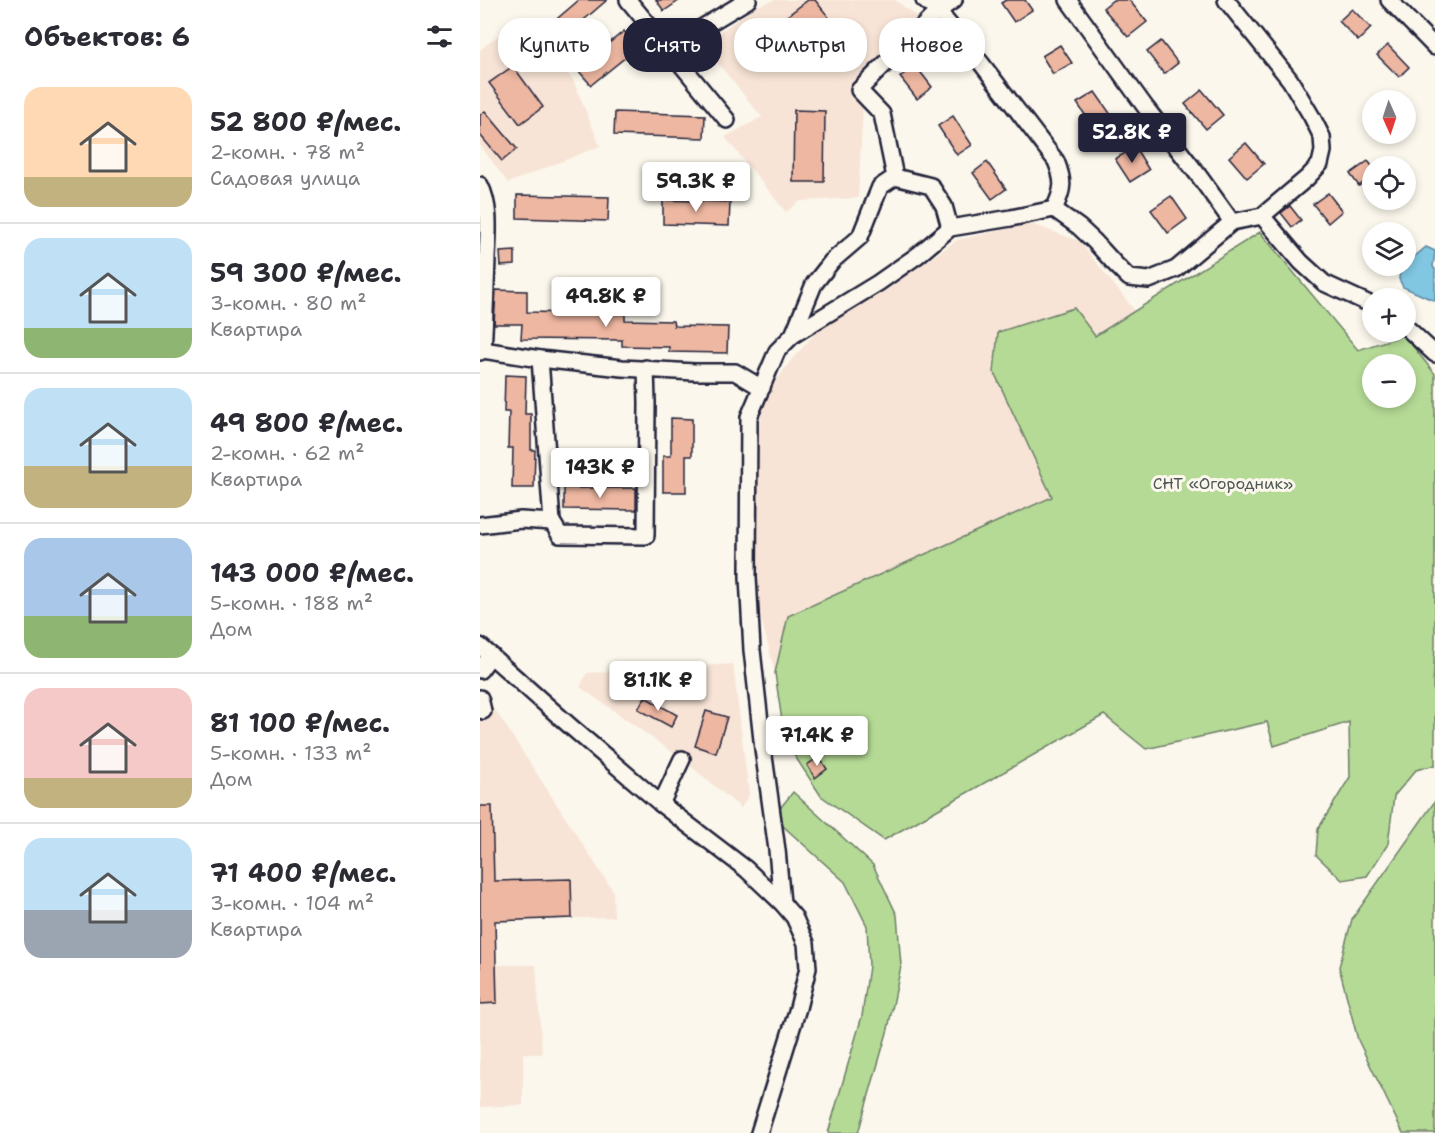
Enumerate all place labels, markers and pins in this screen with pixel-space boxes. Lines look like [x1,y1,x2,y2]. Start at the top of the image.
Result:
pin: 52.8K ₽ [1077,113,1187,164]
pin: 59.3K ₽ [641,162,751,213]
pin: 49.8K ₽ [551,277,661,328]
pin: 143K ₽ [551,448,649,499]
pin: 81.1K ₽ [603,661,713,712]
pin: 71.4K ₽ [762,716,872,767]

